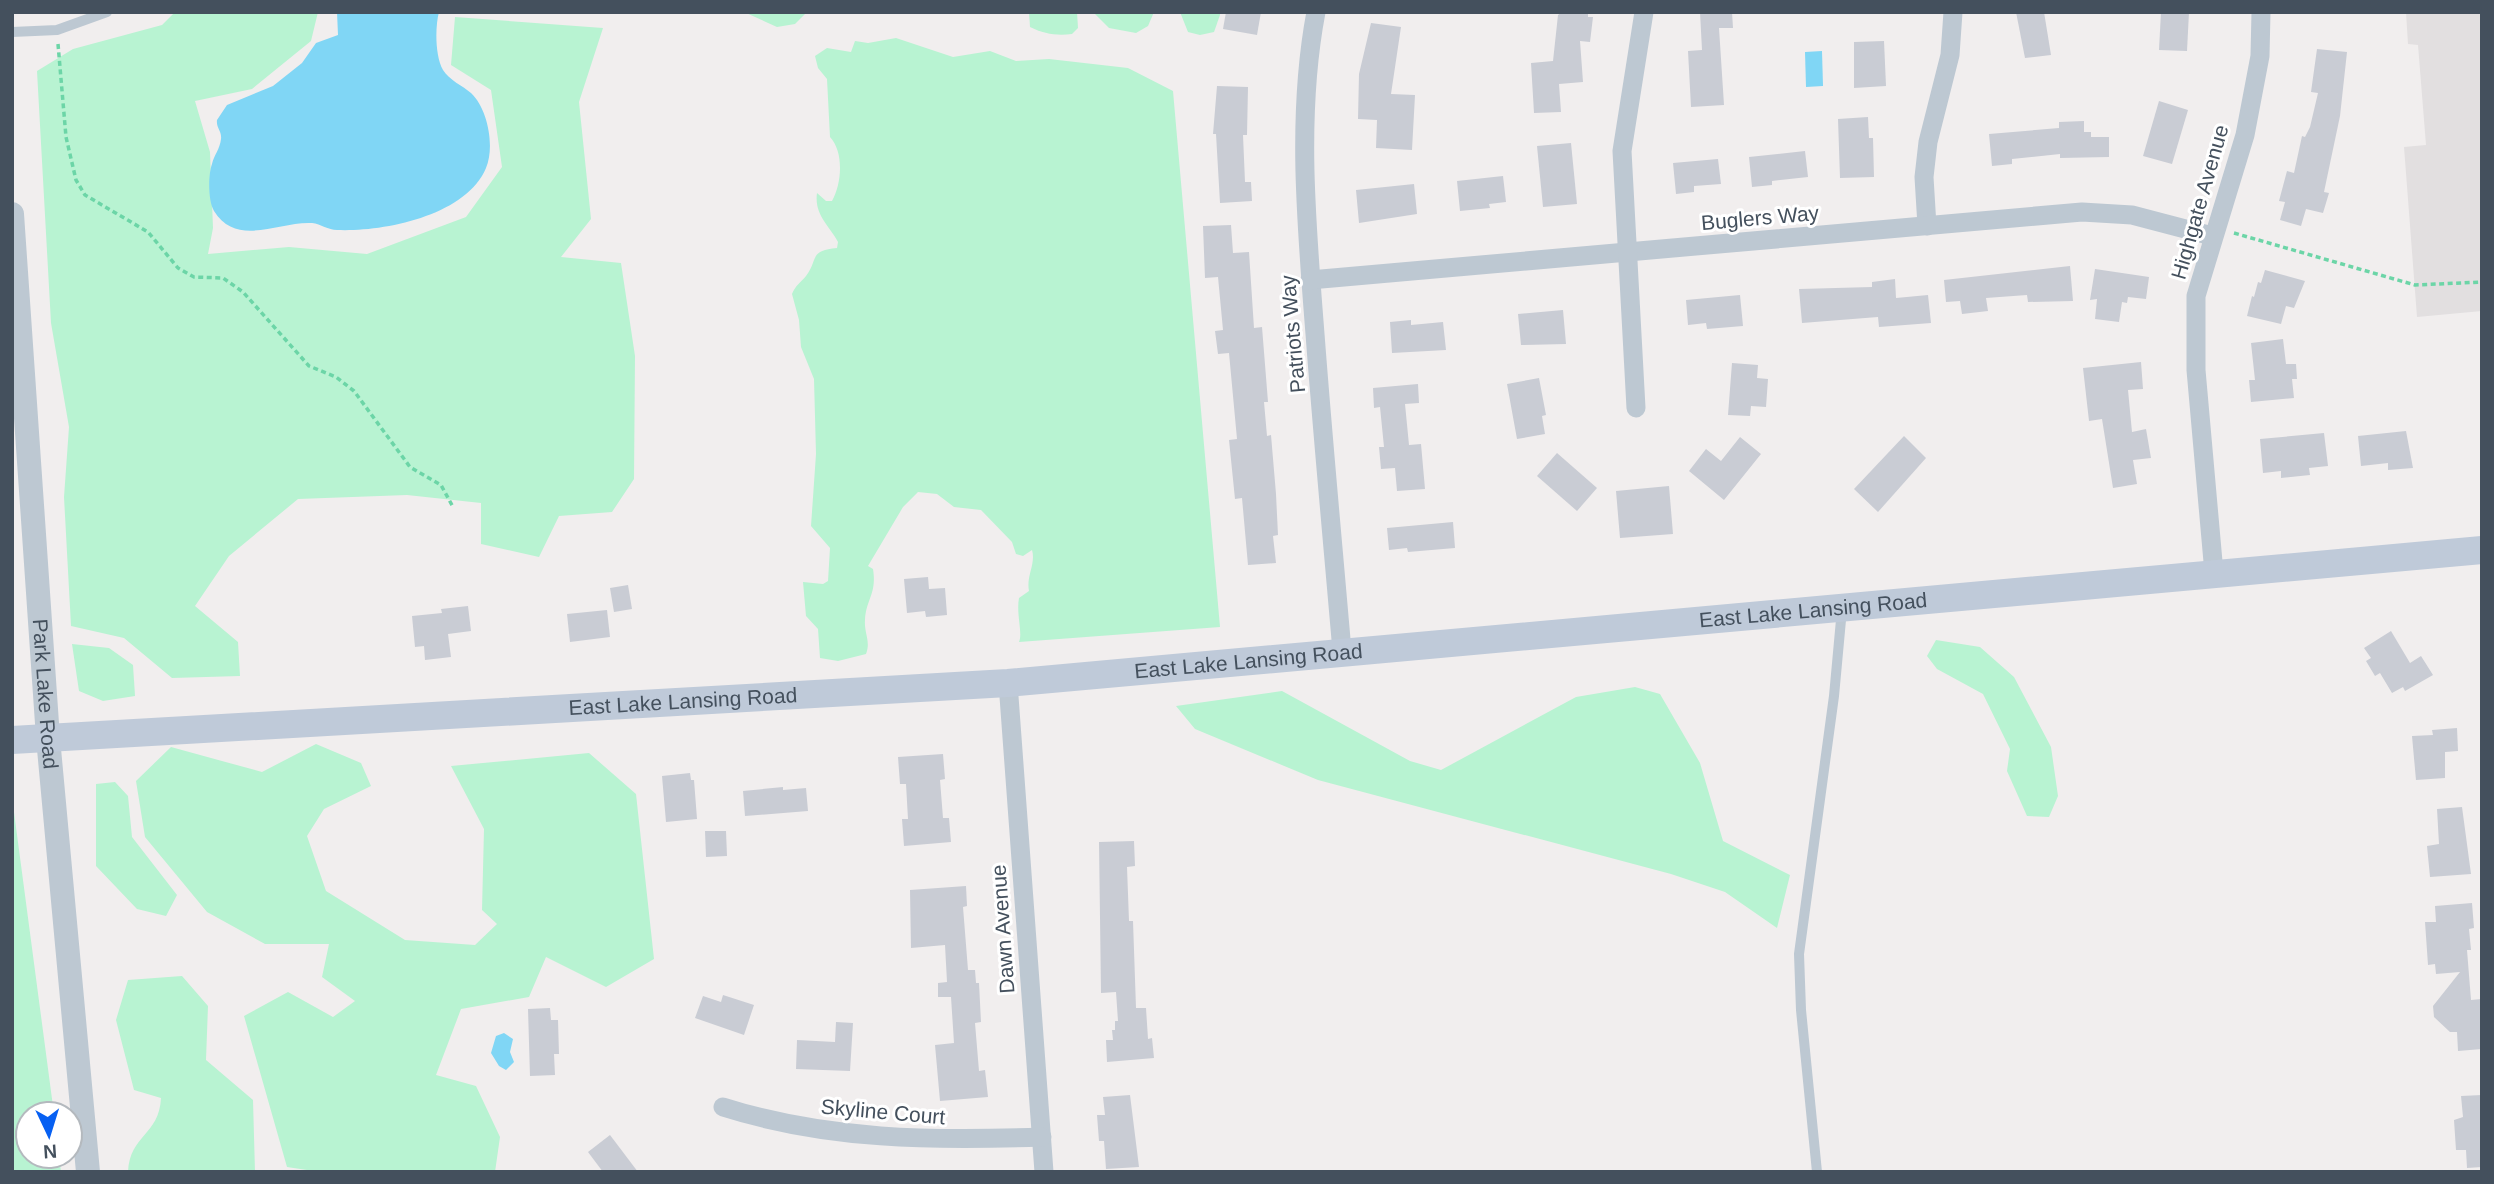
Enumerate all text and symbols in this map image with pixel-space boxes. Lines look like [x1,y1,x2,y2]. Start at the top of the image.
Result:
street label: Highgate Avenue [2166,122,2233,282]
street label: Buglers Way [1700,201,1820,234]
street label: Patriots Way [1276,274,1309,394]
street label: East Lake Lansing Road [1698,588,1928,632]
street label: Park Lake Road [29,618,63,770]
street label: East Lake Lansing Road [1133,639,1363,683]
street label: East Lake Lansing Road [568,683,798,719]
street label: Dawn Avenue [987,864,1018,994]
street label: Skyline Court [820,1095,946,1128]
north arrow [14,1100,84,1170]
text: N [43,1141,58,1162]

